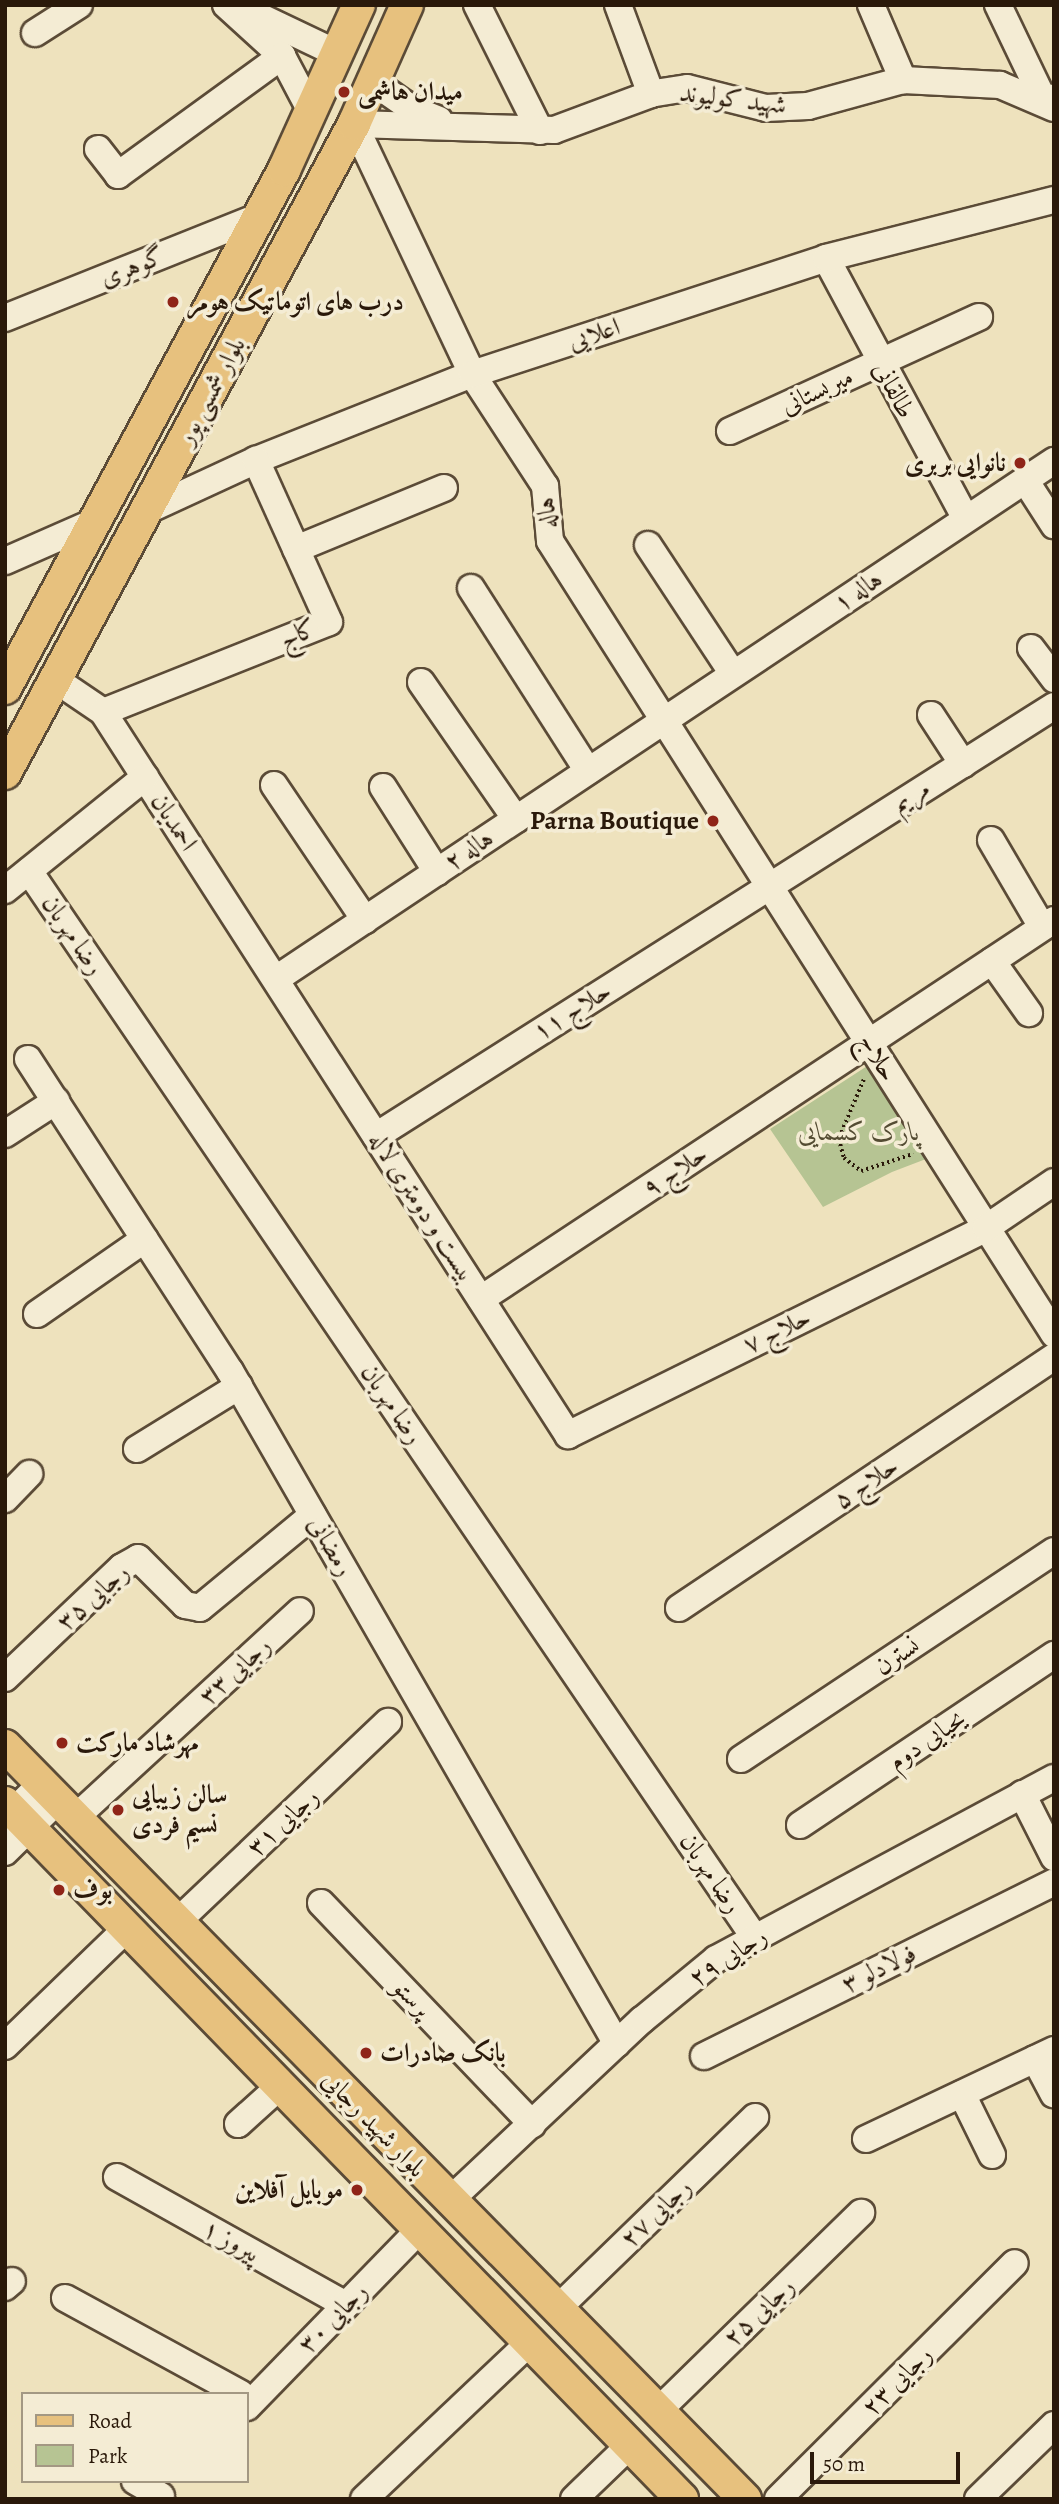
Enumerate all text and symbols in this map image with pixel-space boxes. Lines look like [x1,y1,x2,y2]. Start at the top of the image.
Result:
place label: میدان هاشمی [358,76,463,108]
street label: شهید کولیوند [678,77,788,121]
marker: میدان هاشمی [336,84,352,100]
street label: گوهری [95,240,169,294]
place label: درب های اتوماتیک هومر [187,286,404,318]
marker: درب های اتوماتیک هومر [165,294,181,310]
street label: اعلایی [564,311,624,357]
street label: بلوار شمسی پور [170,332,252,450]
street label: طالقانی [866,356,922,424]
street label: میربستانی [776,361,858,421]
place label: نانوایی بربری [905,447,1006,479]
marker: نانوایی بربری [1012,455,1028,471]
street label: هاله [530,495,564,531]
street label: هاله ۱ [828,563,888,619]
street label: کاج [275,613,321,655]
street label: مریم [886,772,936,820]
street label: احمدیان [144,787,204,857]
place label: Parna Boutique [530,805,699,837]
marker: Parna Boutique [705,813,721,829]
street label: هاله ۲ [439,822,499,878]
street label: رضا مهربان [35,889,111,981]
street label: حلاج ۱۱ [527,975,617,1047]
street label: حلاج [851,1027,905,1087]
park label: پارک کسمایی [798,1116,920,1148]
street label: بیست و دومتری لاله [362,1126,482,1288]
street label: حلاج ۹ [637,1138,713,1204]
street label: حلاج ۷ [738,1301,816,1361]
street label: رضا مهربان [354,1358,430,1450]
street label: حلاج ۵ [828,1450,904,1516]
street label: رمضانی [301,1510,361,1582]
street label: رجایی ۳۵ [50,1556,136,1638]
street label: رجایی ۳۳ [193,1630,277,1712]
street label: نسترن [869,1630,925,1682]
street label: یحیایی دوم [882,1703,972,1777]
place label: مهرشاد مارکت [76,1727,198,1759]
marker: مهرشاد مارکت [54,1735,70,1751]
place label: سالن زیبایی نسیم فردی [132,1779,227,1840]
street label: رجایی ۳۱ [241,1781,325,1863]
marker: سالن زیبایی نسیم فردی [110,1802,126,1818]
street label: رضا مهربان [673,1827,749,1919]
place label: بوف [73,1874,112,1906]
marker: بوف [51,1882,67,1898]
street label: رجایی ۲۹ [683,1920,773,1994]
street label: فولادلو ۳ [837,1938,921,2000]
street label: پرستو [386,1972,438,2024]
place label: بانک صادرات [380,2037,506,2069]
marker: بانک صادرات [358,2045,374,2061]
street label: بلوار شهید رجایی [315,2064,433,2184]
street label: رجایی ۲۷ [614,2172,698,2254]
place label: موبایل آفلاین [235,2174,343,2206]
marker: موبایل آفلاین [349,2182,365,2198]
street label: پیروز ۱ [197,2213,265,2269]
street label: رجایی ۲۵ [717,2271,801,2353]
street label: رجایی ۳۰ [292,2276,374,2360]
street label: رجایی ۲۳ [855,2339,939,2423]
legend [21,2392,248,2483]
text: Road [88,2407,132,2435]
scale bar [814,2438,964,2482]
text: Park [88,2442,127,2470]
text: 50 m [823,2450,865,2478]

